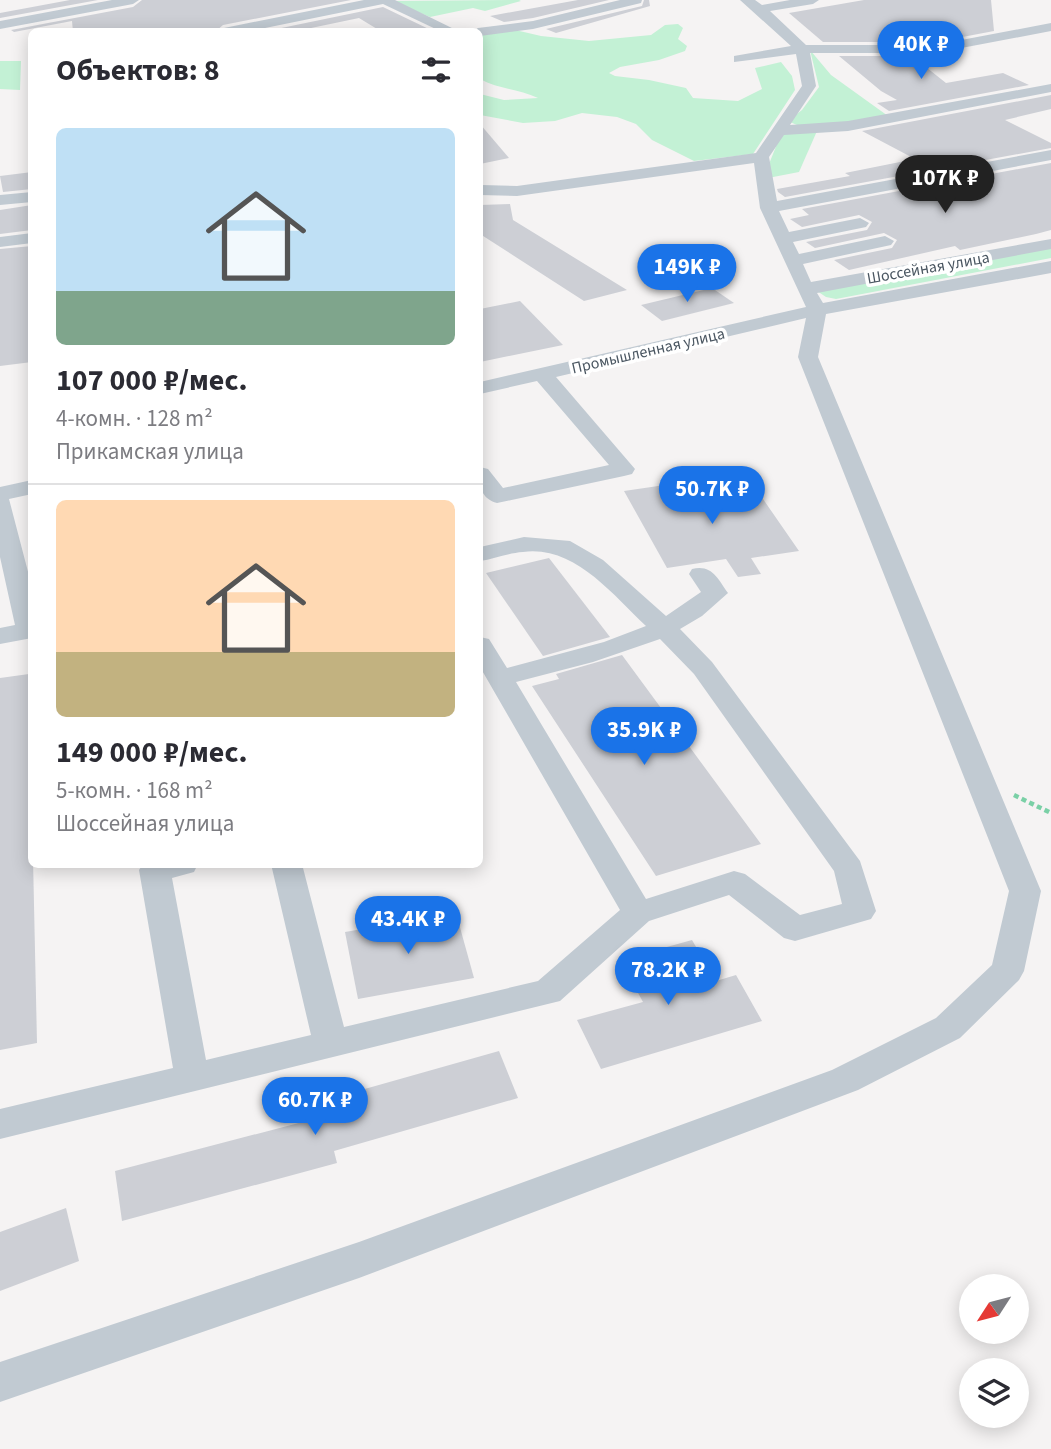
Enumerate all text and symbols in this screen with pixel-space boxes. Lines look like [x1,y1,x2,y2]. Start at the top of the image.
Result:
pin: 40K ₽ [872,22,970,81]
text: 40K ₽ [893,27,949,60]
text: Объектов: 8 [56,49,220,92]
icon: filters [417,51,455,89]
pin: 107K ₽ [888,156,1002,215]
text: 107K ₽ [911,161,979,194]
icon: home [193,173,319,299]
pin: 149K ₽ [630,244,744,304]
street label: Шоссейная улица [865,246,991,290]
text: 149K ₽ [653,250,721,283]
street label: Промышленная улица [569,323,727,379]
text: 107 000 ₽/мес. [56,359,247,402]
text: 4-комн. · 128 m² [56,402,213,435]
text: Прикамская улица [56,435,244,468]
pin: 50.7K ₽ [647,466,777,526]
text: 50.7K ₽ [675,472,749,505]
icon: home [193,545,319,671]
pin: 35.9K ₽ [579,708,709,767]
text: 35.9K ₽ [607,713,681,746]
text: 149 000 ₽/мес. [56,731,247,774]
text: 5-комн. · 168 m² [56,774,213,807]
text: Шоссейная улица [56,807,234,840]
pin: 43.4K ₽ [343,897,473,956]
text: 43.4K ₽ [371,902,445,935]
pin: 78.2K ₽ [603,948,733,1007]
text: 78.2K ₽ [631,953,705,986]
pin: 60.7K ₽ [250,1078,380,1137]
text: 60.7K ₽ [278,1083,352,1116]
north arrow [959,1274,1029,1344]
map controls [959,1274,1029,1428]
button: layers [959,1358,1029,1428]

